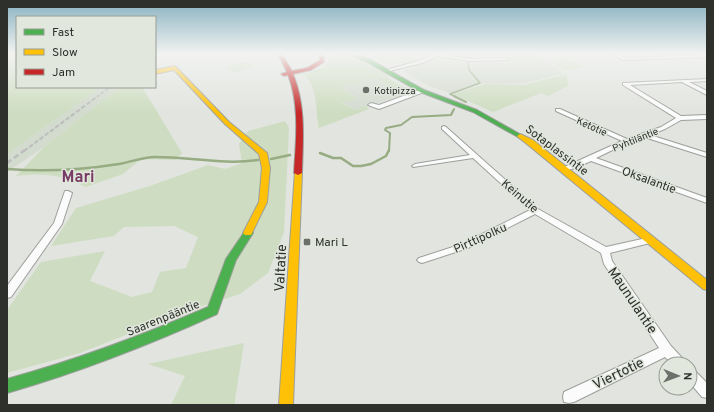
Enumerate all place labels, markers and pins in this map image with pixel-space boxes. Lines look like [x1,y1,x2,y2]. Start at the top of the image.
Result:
marker: Kotipizza [361,85,371,95]
place label: Kotipizza [374,85,416,98]
place label: Mari L [315,235,348,251]
marker: Mari L [302,237,312,247]

